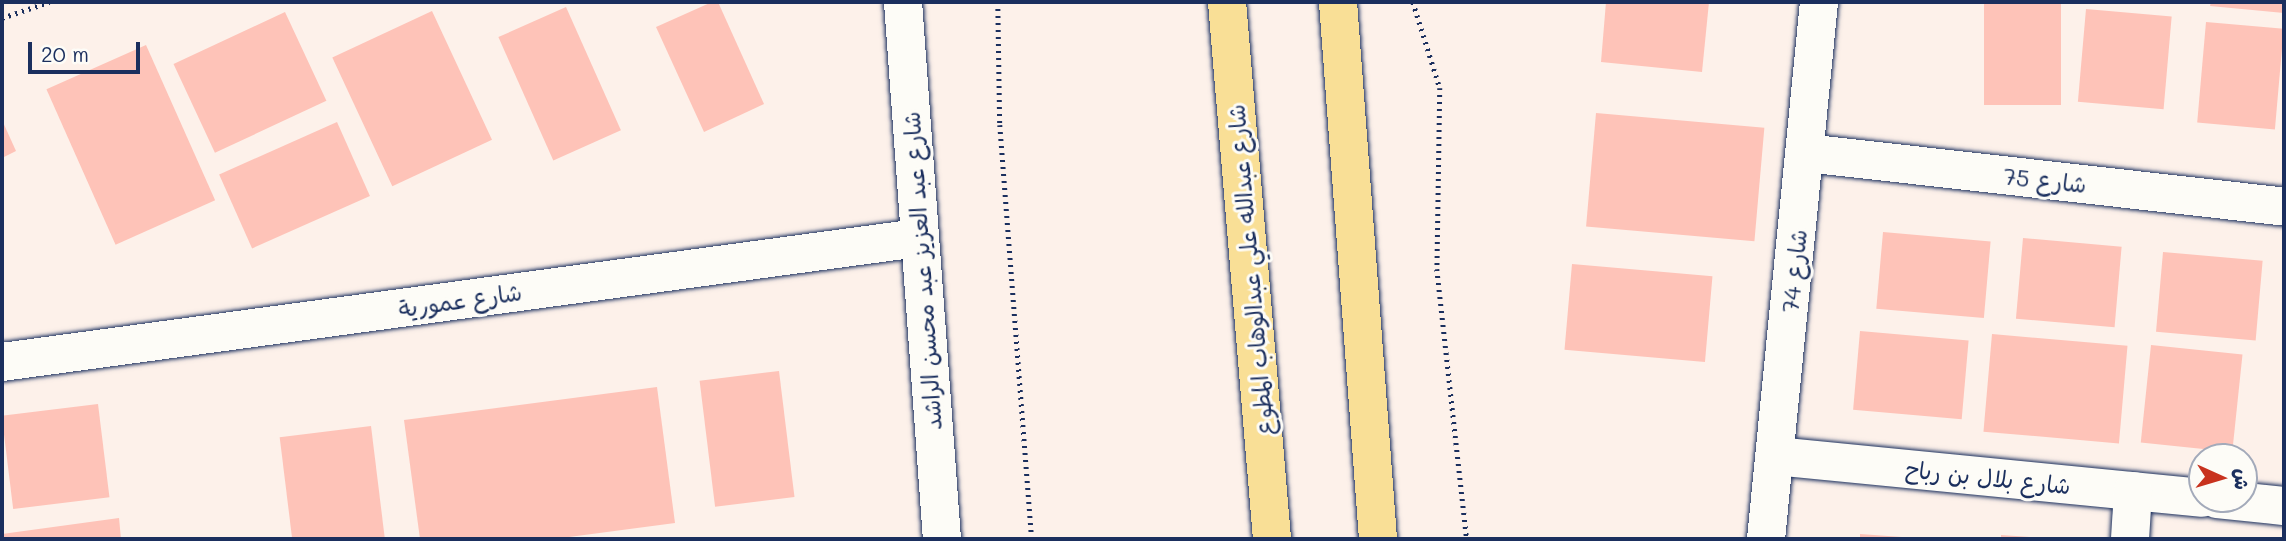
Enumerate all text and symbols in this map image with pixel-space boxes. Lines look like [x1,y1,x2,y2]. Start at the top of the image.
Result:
scale bar [32,28,144,72]
text: 20 m [41,40,89,67]
street label: شارع عبدالله علي عبدالوهاب المطوع [1222,103,1278,437]
street label: شارع عبد العزيز عبد محسن الراشد [897,111,947,431]
street label: شارع 75 [2002,162,2088,198]
street label: شارع 74 [1776,228,1812,314]
street label: شارع عمورية [397,278,523,322]
north arrow [2188,443,2258,513]
street label: شارع بلال بن رباح [1904,455,2072,499]
text: ش [2229,468,2256,491]

